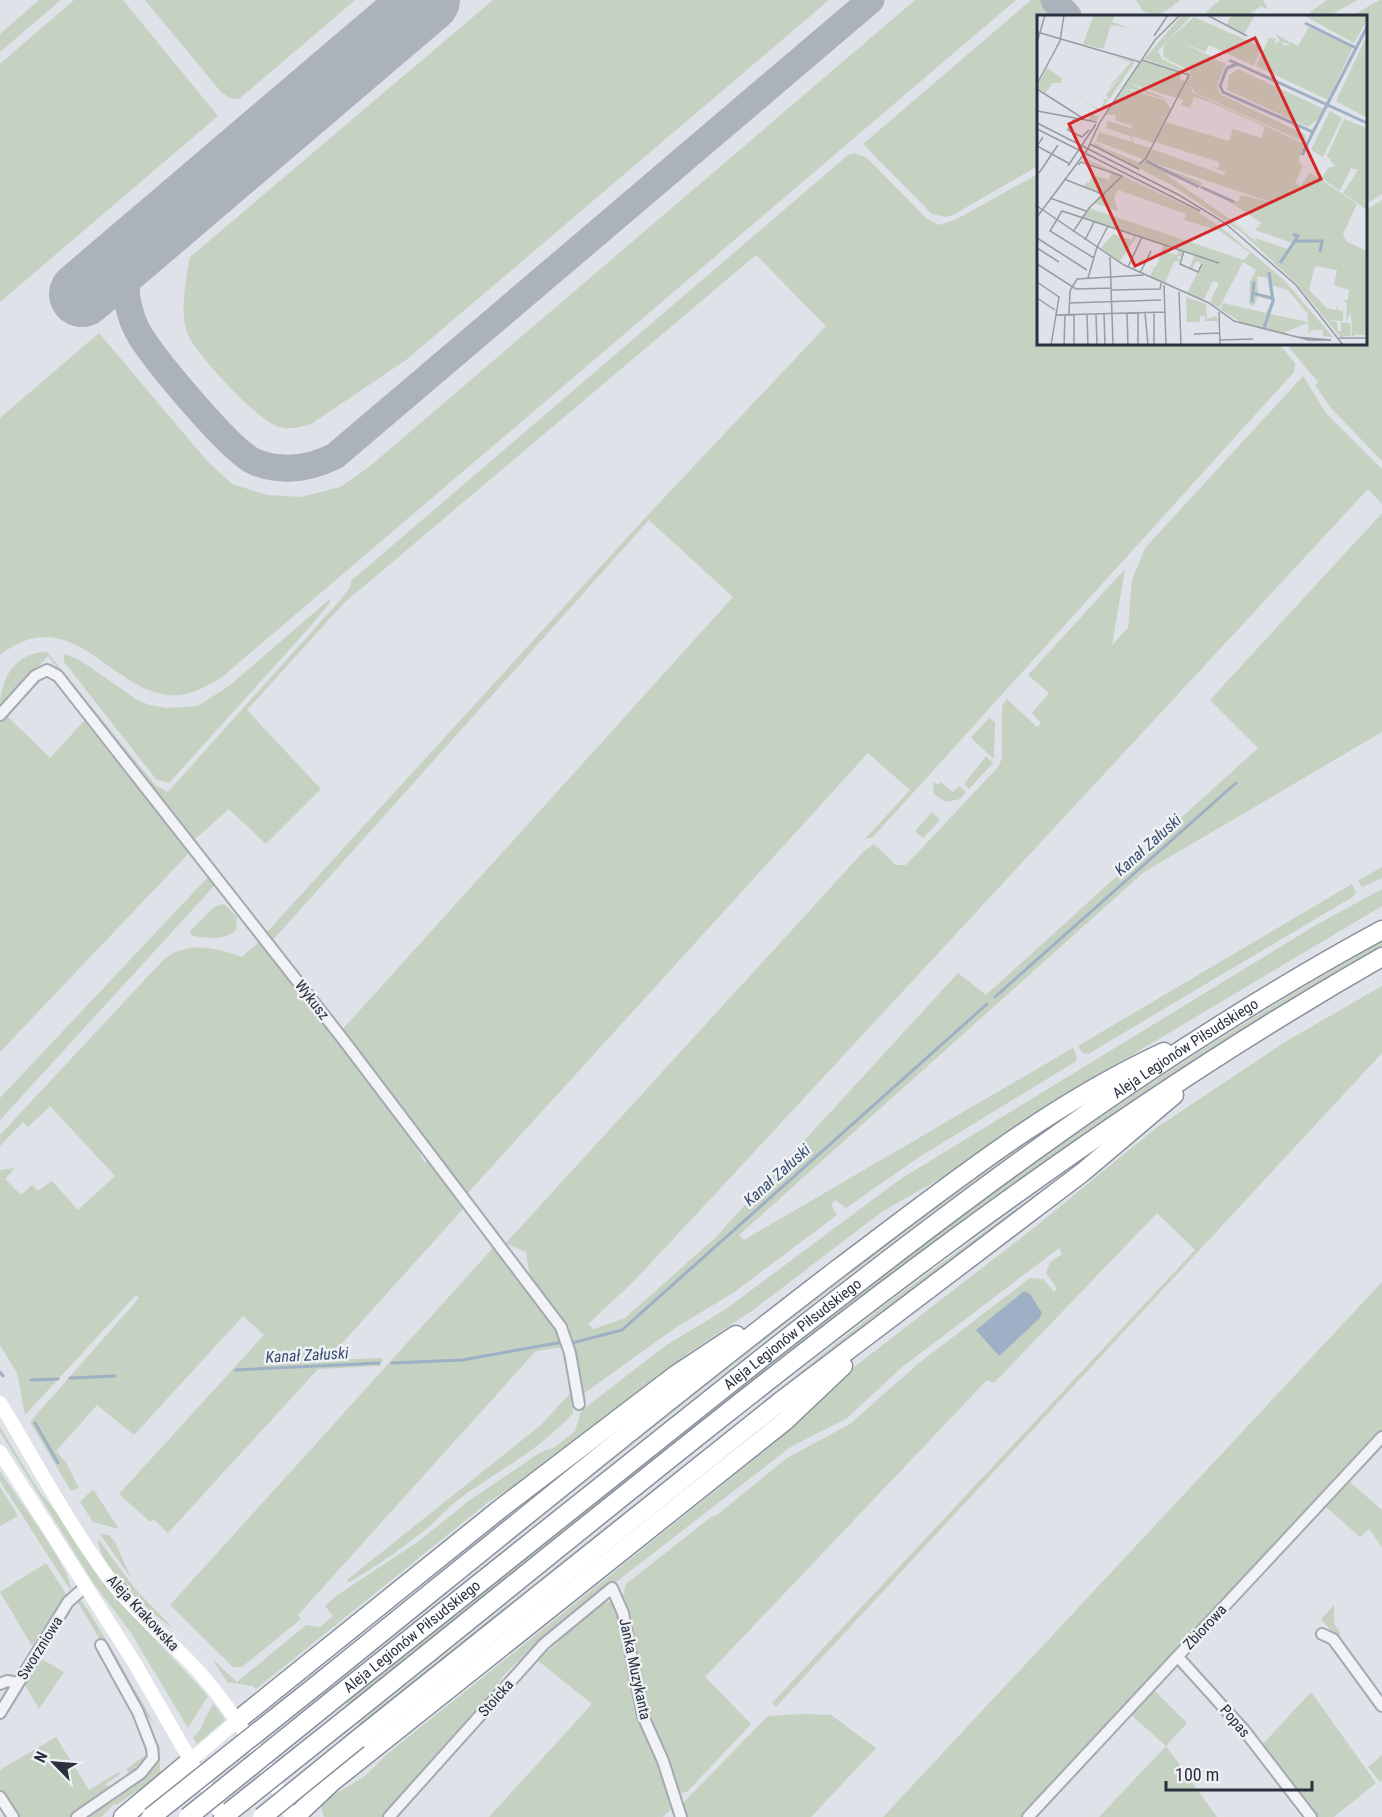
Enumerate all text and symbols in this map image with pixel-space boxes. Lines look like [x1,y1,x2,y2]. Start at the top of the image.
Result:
inset map [1037,15,1367,345]
water label: Kanał Załuski [1111,810,1186,880]
street label: Wykusz [291,977,333,1023]
street label: Aleja Legionów Piłsudskiego [1109,995,1261,1102]
water label: Kanał Załuski [740,1140,815,1210]
street label: Aleja Legionów Piłsudskiego [720,1275,865,1394]
water label: Kanał Załuski [265,1343,349,1367]
street label: Aleja Krakowska [103,1571,183,1655]
street label: Aleja Legionów Piłsudskiego [340,1576,484,1697]
street label: Zbiorowa [1180,1601,1230,1653]
street label: Sworzniowa [13,1613,67,1683]
street label: Janka Muzykanta [615,1617,655,1721]
street label: Stoicka [475,1676,517,1720]
street label: Popas [1216,1701,1254,1741]
north arrow [24,1733,84,1793]
text: N [30,1748,52,1765]
scale bar [1166,1754,1312,1792]
text: 100 m [1175,1764,1219,1785]

